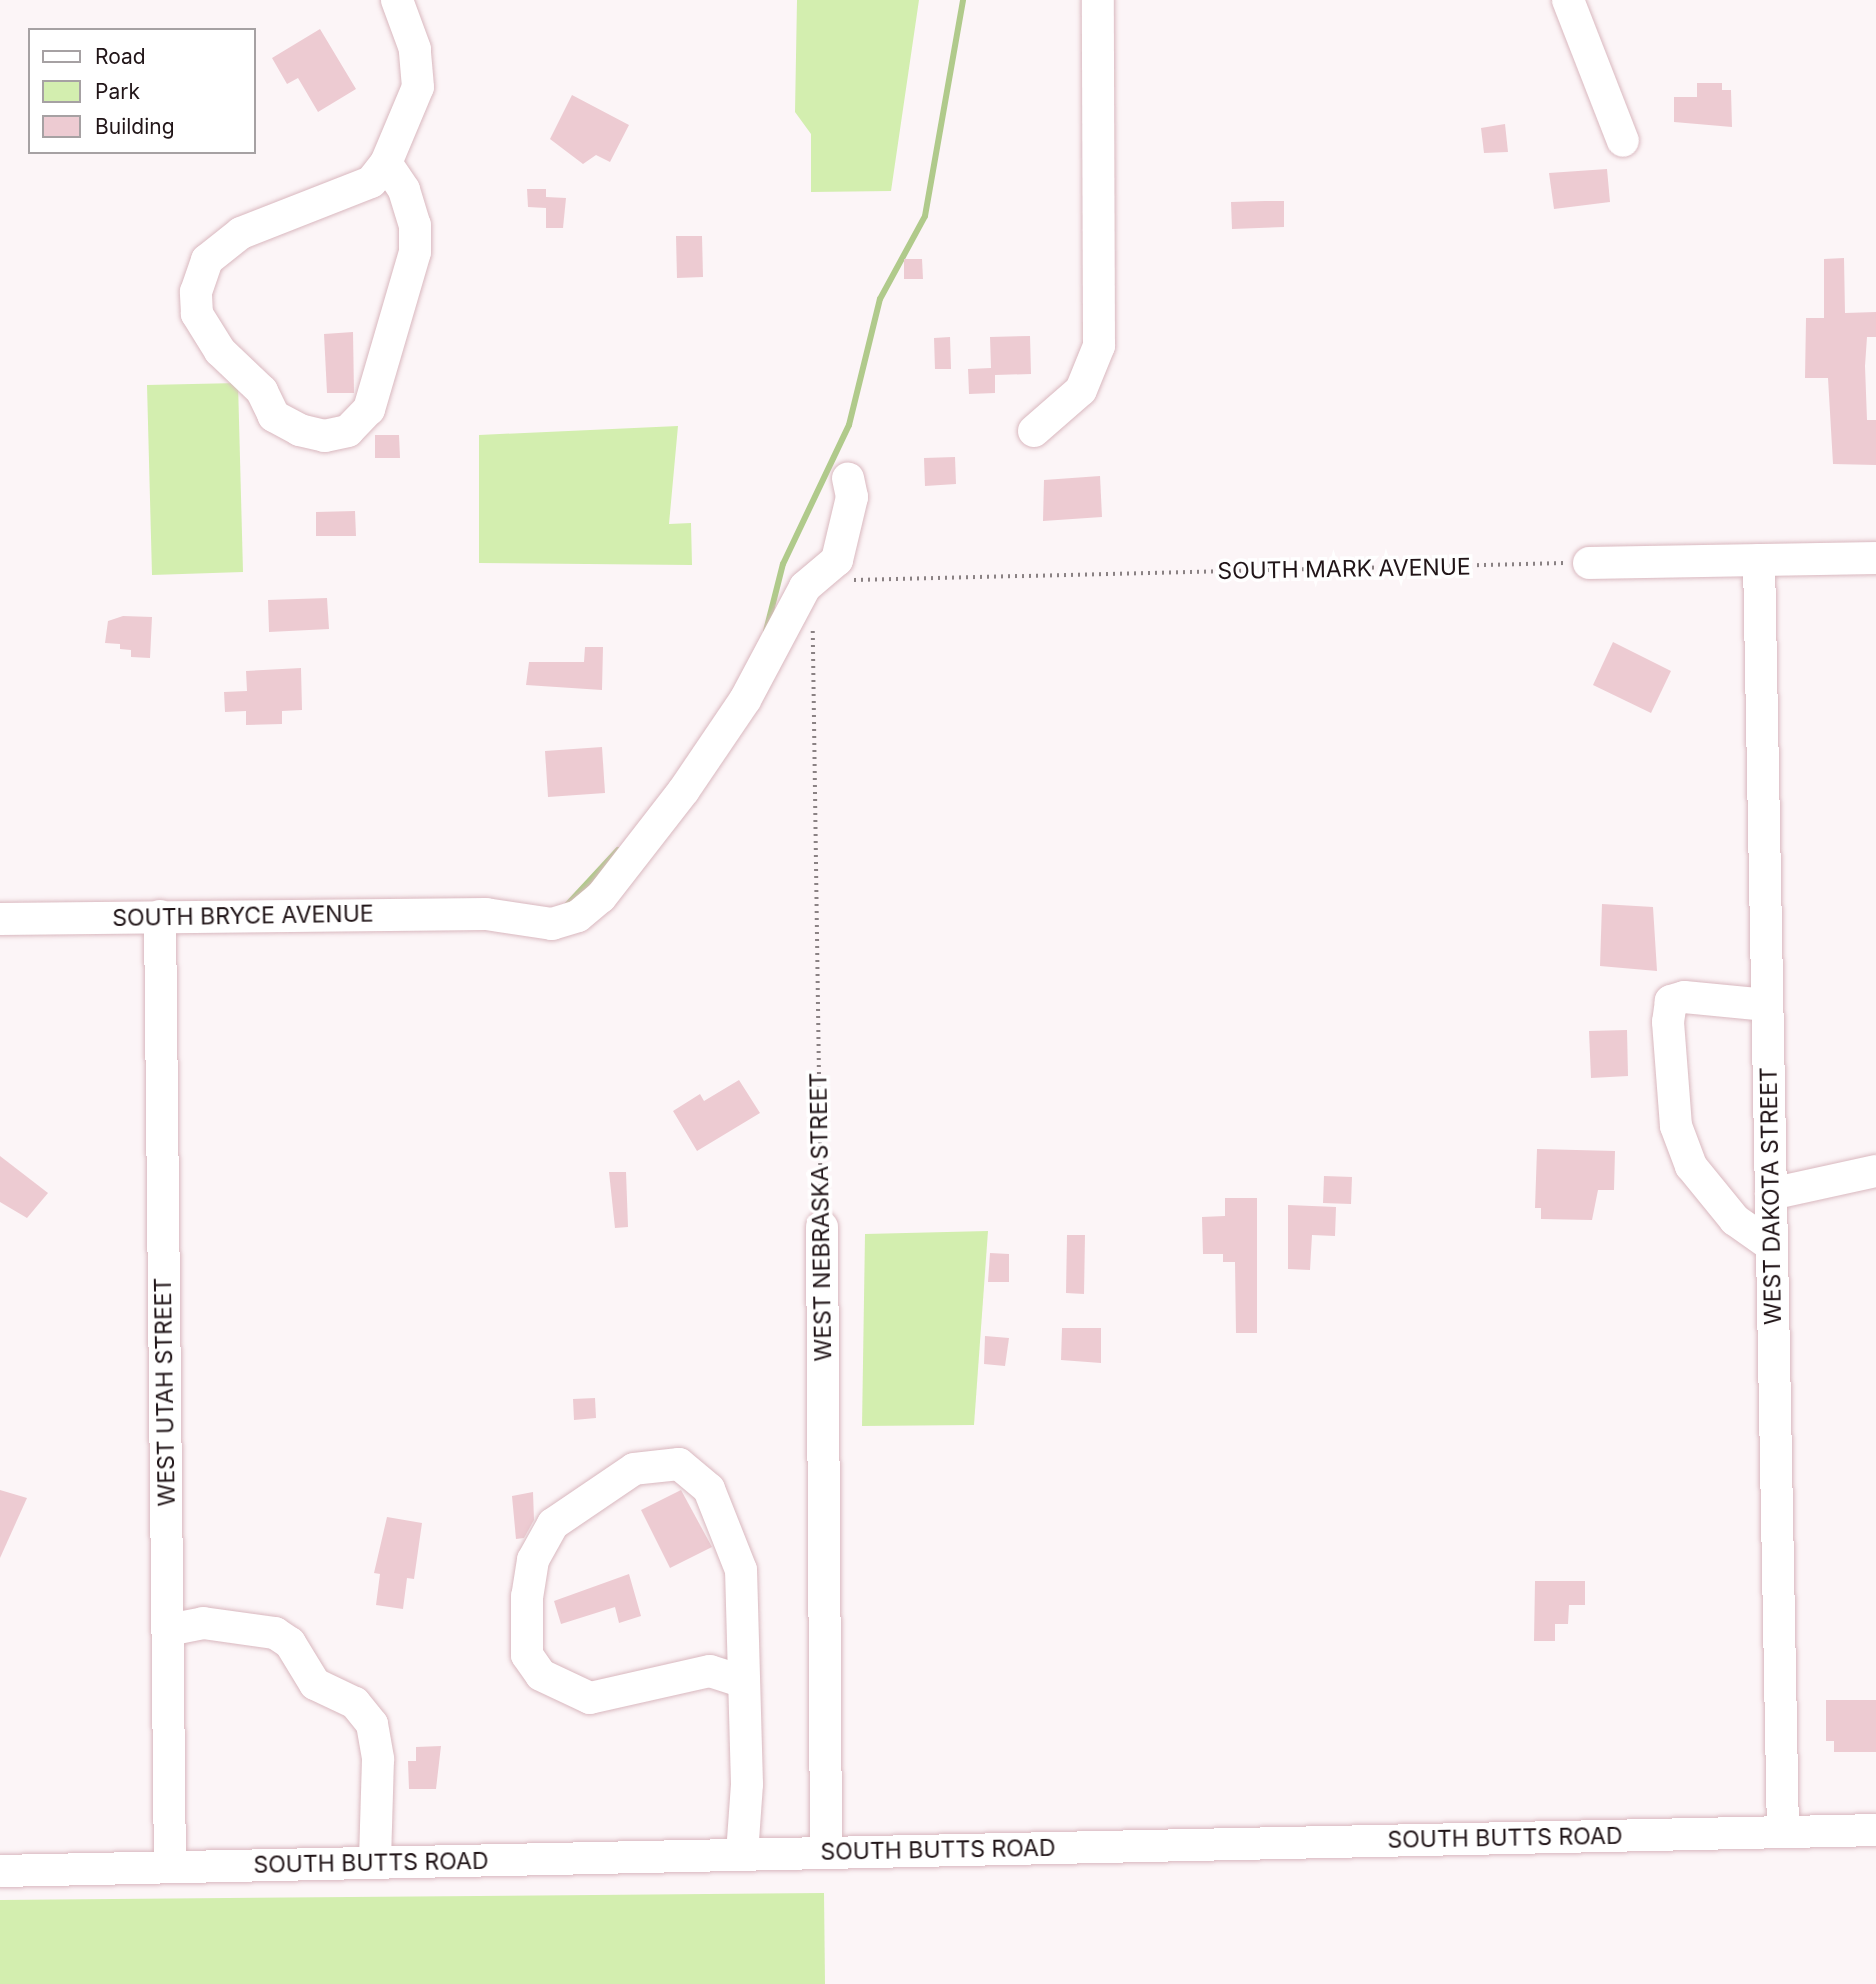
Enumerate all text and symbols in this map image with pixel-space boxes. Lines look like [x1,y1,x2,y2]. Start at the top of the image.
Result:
legend [28,28,256,154]
text: Road [95,44,146,69]
text: Park [95,79,140,104]
text: Building [95,114,175,139]
street label: SOUTH MARK AVENUE [1217,553,1471,585]
street label: SOUTH BRYCE AVENUE [112,900,374,932]
street label: WEST DAKOTA STREET [1755,1067,1787,1325]
street label: WEST NEBRASKA STREET [805,1072,837,1362]
street label: WEST UTAH STREET [149,1277,181,1507]
street label: SOUTH BUTTS ROAD [1387,1822,1623,1854]
street label: SOUTH BUTTS ROAD [820,1834,1056,1866]
street label: SOUTH BUTTS ROAD [253,1847,489,1879]

